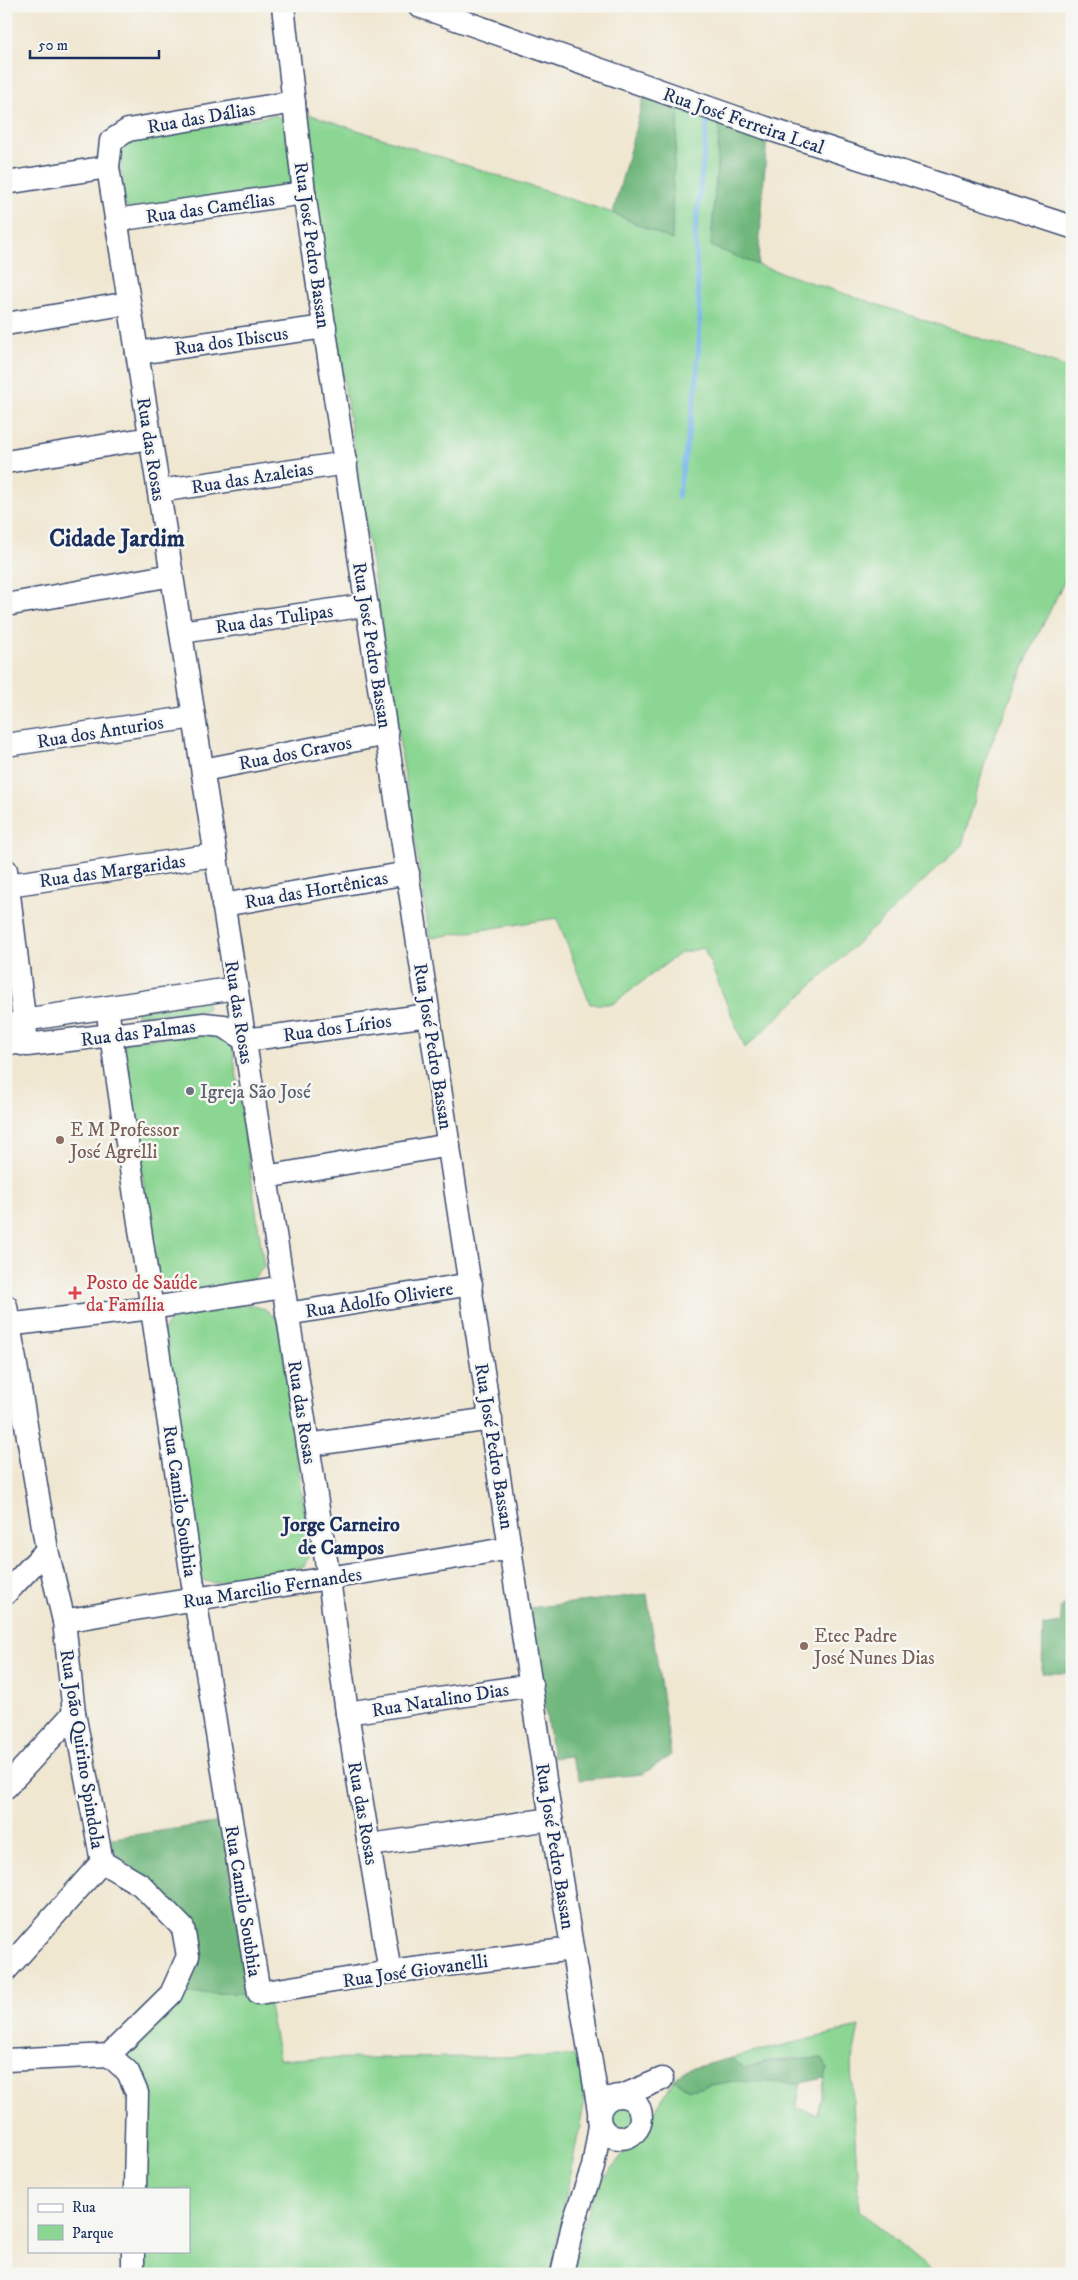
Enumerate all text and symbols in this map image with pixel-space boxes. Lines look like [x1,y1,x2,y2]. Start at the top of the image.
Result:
scale bar [30,28,159,60]
text: 50 m [38,36,68,55]
street label: Rua José Ferreira Leal [660,83,828,160]
street label: Rua das Dálias [145,98,257,139]
street label: Rua José Pedro Bassan [288,160,335,330]
street label: Rua das Camélias [144,188,276,229]
street label: Rua dos Ibiscus [173,322,290,361]
street label: Rua das Rosas [131,396,170,503]
street label: Rua das Azaleias [190,457,315,499]
district label: Cidade Jardim [49,524,185,554]
street label: Rua José Pedro Bassan [347,560,396,730]
street label: Rua das Tulipas [214,600,335,639]
street label: Rua dos Anturios [35,711,165,754]
street label: Rua dos Cravos [237,731,354,776]
street label: Rua das Margaridas [38,850,187,893]
street label: Rua das Hortênicas [243,867,390,914]
street label: Rua das Rosas [219,959,258,1066]
street label: Rua José Pedro Bassan [408,961,457,1131]
street label: Rua dos Lírios [282,1009,393,1047]
street label: Rua das Palmas [79,1015,197,1052]
place label: Igreja São José [200,1081,311,1104]
marker: Igreja São José [184,1085,196,1097]
place label: E M Professor José Agrelli [68,1119,179,1164]
marker: E M Professor José Agrelli [54,1134,66,1146]
place label: Posto de Saúde da Família [86,1272,198,1317]
street label: Rua Adolfo Oliviere [304,1277,455,1324]
marker: Posto de Saúde da Família [68,1286,82,1300]
street label: Rua das Rosas [282,1359,321,1466]
street label: Rua José Pedro Bassan [469,1361,518,1531]
street label: Rua Camilo Soubhia [157,1424,202,1579]
district label: Jorge Carneiro de Campos [280,1513,400,1561]
street label: Rua Marcilio Fernandes [181,1563,363,1614]
place label: Etec Padre José Nunes Dias [812,1625,935,1670]
marker: Etec Padre José Nunes Dias [798,1640,810,1652]
street label: Rua João Quirino Spindola [54,1648,109,1851]
street label: Rua Natalino Dias [370,1678,510,1723]
street label: Rua das Rosas [342,1760,383,1867]
street label: Rua José Pedro Bassan [530,1761,579,1931]
street label: Rua Camilo Soubhia [219,1824,266,1979]
street label: Rua José Giovanelli [341,1950,489,1993]
legend [28,2188,190,2252]
text: Rua [72,2198,96,2217]
text: Parque [72,2224,113,2243]

